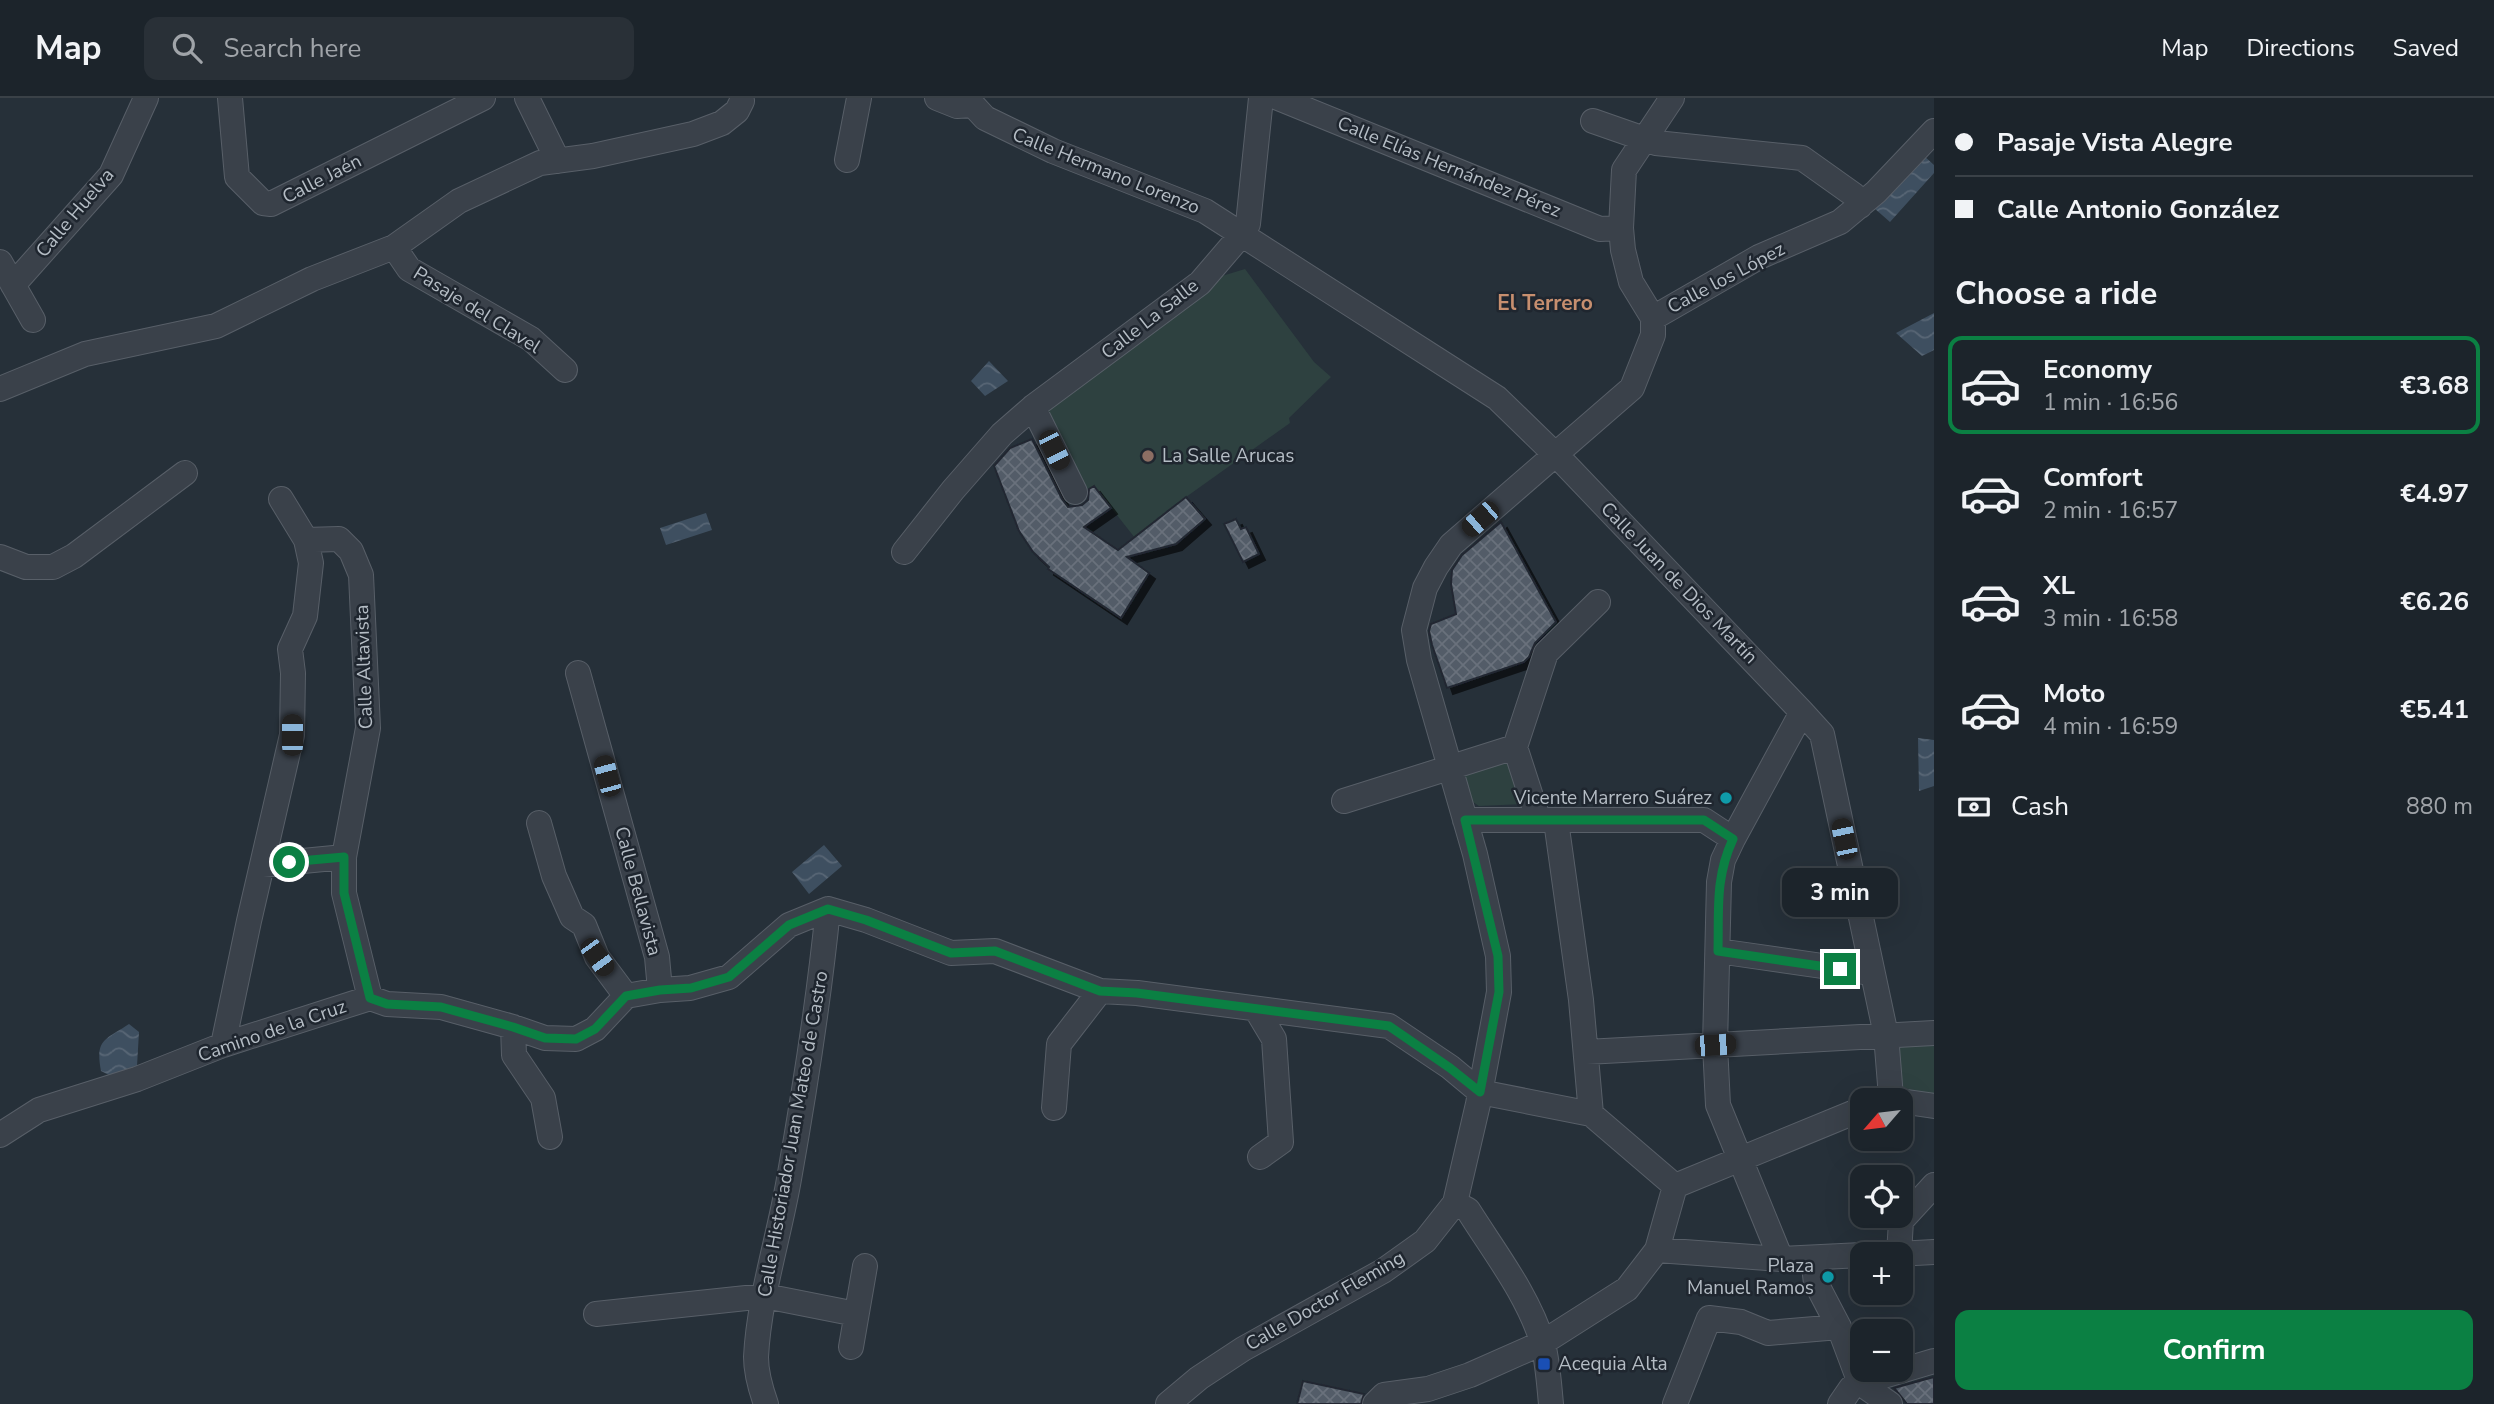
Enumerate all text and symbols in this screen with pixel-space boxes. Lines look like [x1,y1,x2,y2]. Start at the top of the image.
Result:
search box [144,17,634,80]
text: Map [35,26,102,71]
icon: search [168,29,206,67]
text: Search here [224,31,361,66]
text: Map [2161,32,2208,64]
text: Directions [2246,32,2355,64]
text: Saved [2393,32,2459,64]
street label: Calle Elías Hernández Pérez [1333,110,1565,224]
street label: Calle Hermano Lorenzo [1008,121,1204,221]
text: Pasaje Vista Alegre [1997,125,2233,160]
street label: Calle Jaén [278,148,366,210]
street label: Calle Huelva [30,163,120,263]
text: Calle Antonio González [1997,192,2279,227]
street label: Calle los López [1663,236,1789,320]
street label: Pasaje del Clavel [408,260,546,360]
text: Choose a ride [1955,272,2157,315]
street label: Calle La Salle [1096,273,1204,365]
district label: El Terrero [1497,289,1593,317]
text: Economy [2043,352,2152,387]
icon: car [1959,354,2022,417]
text: €3.68 [2400,368,2469,403]
text: 1 min · 16:56 [2043,387,2178,418]
car [1036,427,1073,473]
place label: La Salle Arucas [1162,443,1294,469]
marker: La Salle Arucas [1140,448,1156,464]
text: Comfort [2043,460,2143,495]
icon: car [1959,462,2022,525]
text: €4.97 [2400,476,2469,511]
text: 2 min · 16:57 [2043,495,2178,526]
street label: Calle Juan de Dios Martín [1595,496,1763,670]
car [1458,497,1503,541]
text: XL [2043,568,2075,603]
icon: car [1959,570,2022,633]
text: €6.26 [2400,584,2469,619]
text: 3 min · 16:58 [2043,603,2178,634]
street label: Calle Altavista [349,604,379,730]
text: Moto [2043,676,2105,711]
icon: car [1959,678,2022,741]
text: €5.41 [2400,692,2469,727]
text: 4 min · 16:59 [2043,711,2178,742]
car [282,714,303,756]
car [592,753,623,799]
place label: Vicente Marrero Suárez [1512,785,1712,811]
icon: cash [1955,788,1993,826]
text: Cash [2011,789,2069,824]
marker: Vicente Marrero Suárez [1718,790,1734,806]
text: 880 m [2406,791,2473,822]
car [1830,816,1859,862]
street label: Calle Bellavista [608,823,668,959]
route start [273,846,305,878]
callout: 3 min [1782,868,1898,916]
text: 3 min [1810,877,1870,908]
car [577,934,618,980]
route end [1824,953,1856,985]
street label: Calle Historiador Juan Mateo de Castro [751,969,835,1299]
street label: Camino de la Cruz [194,993,350,1069]
car [1694,1033,1737,1057]
north arrow [1850,1088,1913,1152]
map controls [1850,1088,1913,1382]
button: locate [1850,1165,1913,1228]
button: + [1850,1242,1913,1305]
street label: Calle Doctor Fleming [1241,1245,1409,1357]
place label: Plaza Manuel Ramos [1687,1253,1814,1301]
marker: Plaza Manuel Ramos [1820,1269,1836,1285]
button: Confirm [1955,1310,2473,1390]
button: − [1850,1319,1913,1382]
place label: Acequia Alta [1558,1351,1668,1377]
marker: Acequia Alta [1536,1356,1552,1372]

